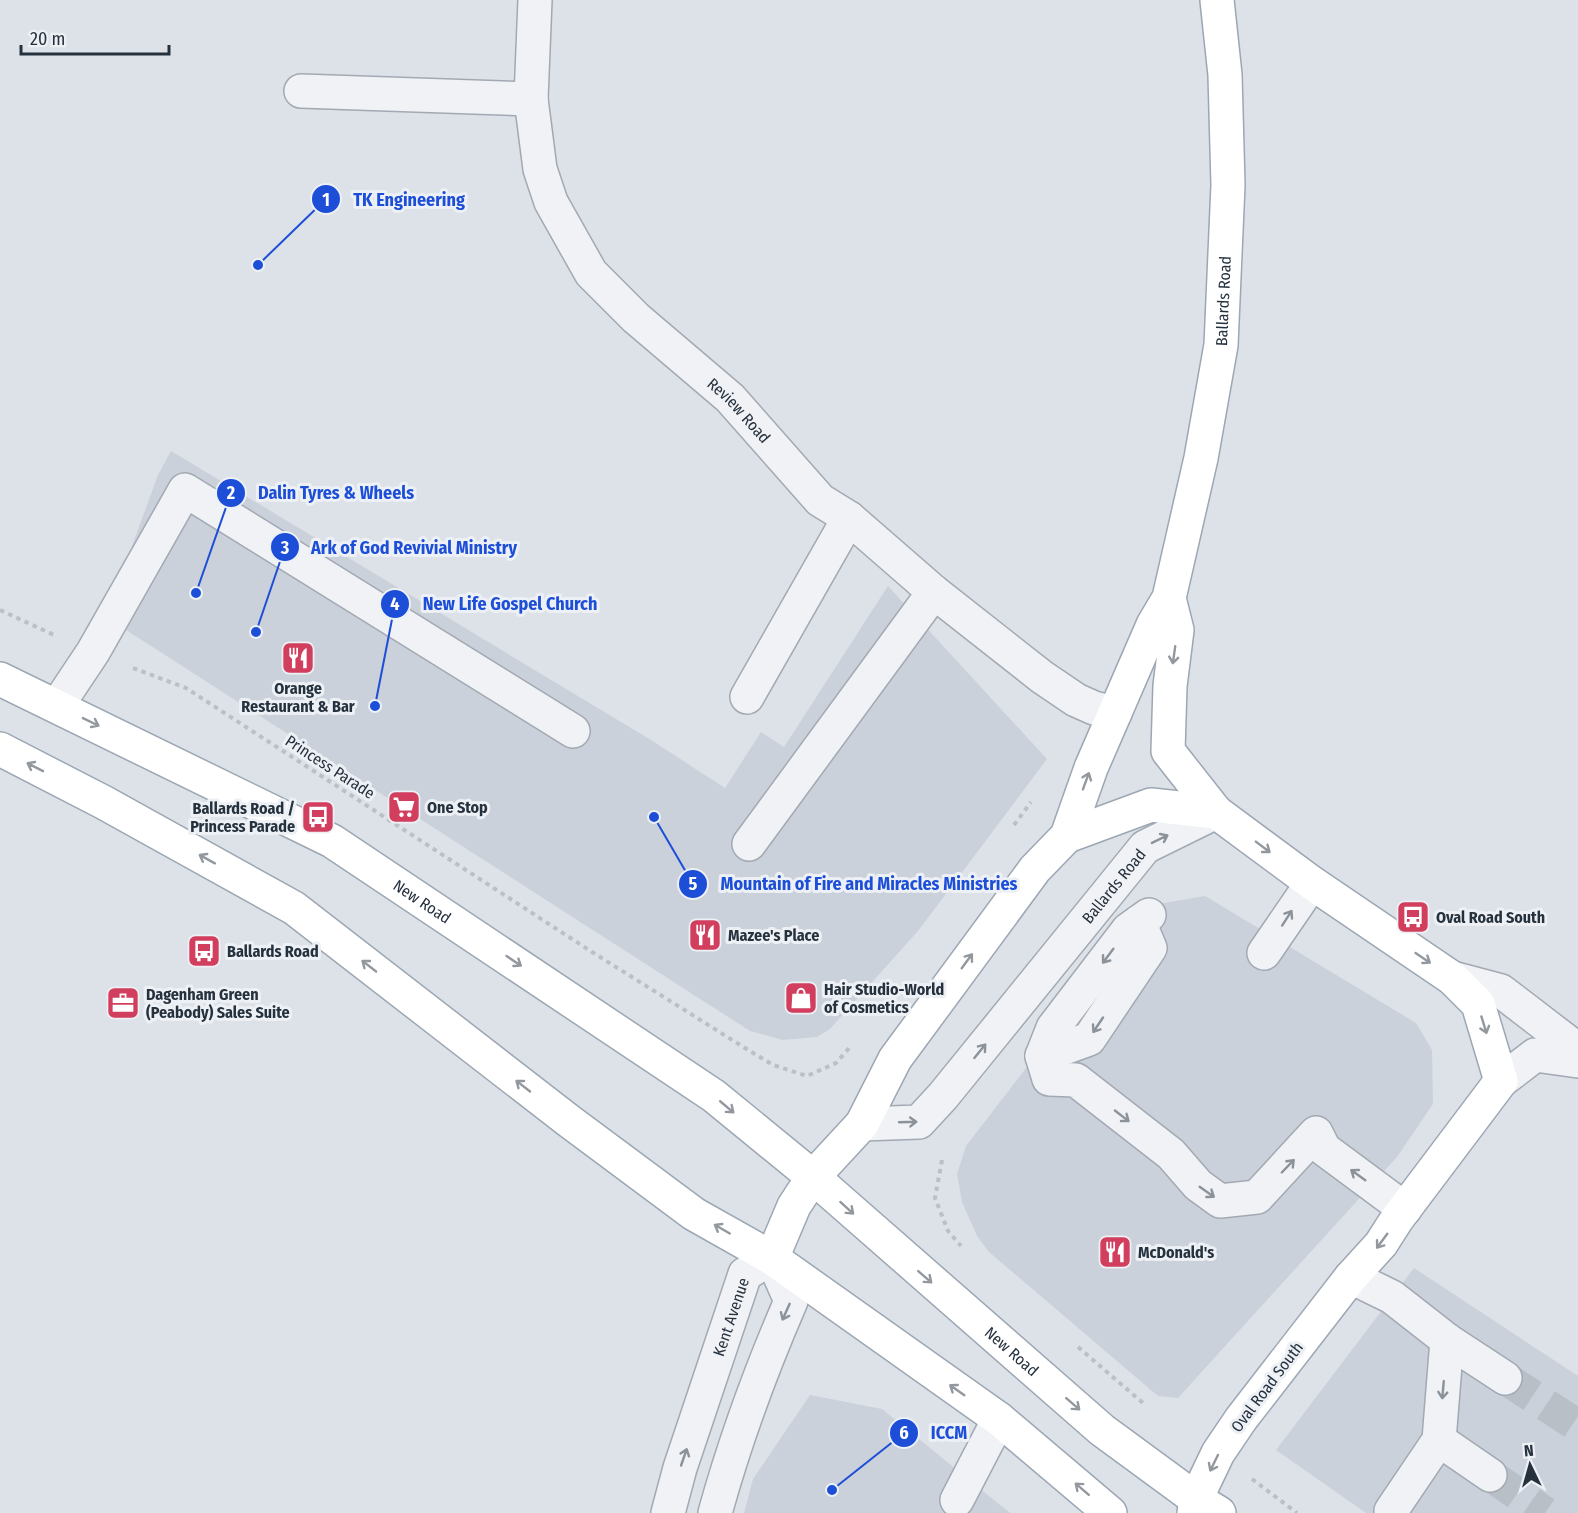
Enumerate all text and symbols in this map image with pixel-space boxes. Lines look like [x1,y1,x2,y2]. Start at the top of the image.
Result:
scale bar [21,18,170,56]
text: 20 m [30,28,65,50]
callout: TK Engineering [311,181,476,217]
text: 1 [322,189,330,211]
text: TK Engineering [353,189,465,211]
street label: Ballards Road [1211,255,1234,346]
street label: Review Road [704,374,774,447]
callout: Dalin Tyres & Wheels [216,475,426,511]
text: 2 [226,482,235,504]
text: Dalin Tyres & Wheels [258,482,414,504]
callout: Ark of God Revivial Ministry [270,529,529,565]
text: 3 [280,537,290,559]
text: Ark of God Revivial Ministry [310,537,517,559]
callout: New Life Gospel Church [380,586,609,622]
text: 4 [390,593,400,615]
text: New Life Gospel Church [423,593,597,615]
restaurant icon: Orange Restaurant & Bar [280,640,316,676]
one-way arrow [1168,645,1179,665]
place label: Orange Restaurant & Bar [241,679,355,716]
one-way arrow [81,717,99,729]
street label: Princess Parade [282,731,378,803]
one-way arrow [26,761,44,772]
one-way arrow [1082,772,1093,791]
supermarket icon: One Stop [386,789,422,825]
place label: One Stop [427,798,488,817]
place label: Ballards Road / Princess Parade [190,799,295,836]
bus stop icon: Ballards Road / Princess Parade [300,799,336,835]
one-way arrow [1150,833,1168,845]
one-way arrow [1255,841,1271,853]
street label: Ballards Road [1078,845,1149,927]
one-way arrow [198,853,216,864]
callout: Mountain of Fire and Miracles Ministries [678,866,1029,902]
text: 5 [689,873,698,895]
text: Mountain of Fire and Miracles Ministries [721,873,1018,895]
street label: New Road [390,875,455,927]
bus stop icon: Oval Road South [1395,899,1431,935]
place label: Oval Road South [1436,908,1545,927]
one-way arrow [1281,910,1293,926]
restaurant icon: Mazee's Place [687,917,723,953]
place label: Mazee's Place [728,926,819,945]
bus stop icon: Ballards Road [186,933,222,969]
place label: Ballards Road [227,942,319,961]
one-way arrow [1102,948,1114,964]
one-way arrow [1415,952,1431,964]
one-way arrow [961,953,973,969]
one-way arrow [505,956,522,968]
one-way arrow [361,960,377,973]
shop icon: Hair Studio-World of Cosmetics [783,980,819,1016]
place label: Hair Studio-World of Cosmetics [824,980,944,1017]
office icon: Dagenham Green (Peabody) Sales Suite [105,985,141,1021]
place label: Dagenham Green (Peabody) Sales Suite [146,985,290,1022]
one-way arrow [1479,1015,1490,1034]
one-way arrow [1092,1017,1104,1033]
one-way arrow [973,1044,987,1059]
one-way arrow [515,1079,531,1092]
one-way arrow [719,1100,735,1113]
one-way arrow [1114,1110,1130,1122]
one-way arrow [898,1116,918,1128]
one-way arrow [1280,1159,1294,1174]
one-way arrow [1350,1169,1366,1181]
one-way arrow [1199,1186,1215,1198]
one-way arrow [839,1201,854,1215]
one-way arrow [713,1223,731,1234]
one-way arrow [1376,1232,1388,1248]
restaurant icon: McDonald's [1097,1234,1133,1270]
place label: McDonald's [1138,1243,1214,1262]
one-way arrow [917,1270,932,1284]
street label: Kent Avenue [709,1275,753,1359]
one-way arrow [780,1302,791,1321]
street label: New Road [981,1323,1043,1380]
street label: Oval Road South [1227,1338,1307,1436]
one-way arrow [1437,1380,1448,1400]
one-way arrow [950,1384,966,1396]
one-way arrow [1065,1398,1081,1411]
callout: ICCM [889,1415,979,1451]
text: 6 [899,1422,909,1444]
text: ICCM [931,1422,967,1444]
north arrow [1500,1435,1560,1495]
text: N [1523,1441,1534,1460]
one-way arrow [680,1448,691,1467]
one-way arrow [1207,1453,1219,1471]
one-way arrow [1075,1482,1090,1496]

